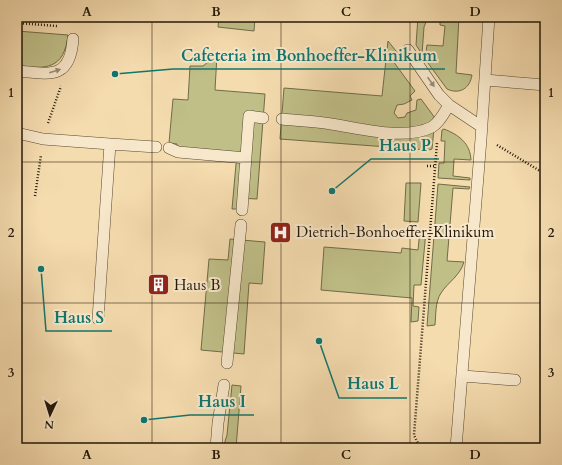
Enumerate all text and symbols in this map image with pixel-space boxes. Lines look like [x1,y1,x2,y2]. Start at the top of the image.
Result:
text: A [82,3,92,21]
text: B [211,3,221,21]
text: C [341,3,351,21]
text: D [469,3,481,21]
callout: Cafeteria im Bonhoeffer-Klinikum [173,41,445,69]
text: Cafeteria im Bonhoeffer-Klinikum [181,45,437,67]
one-way arrow [50,68,62,74]
one-way arrow [427,77,435,88]
text: 1 [8,84,14,102]
text: 1 [548,84,554,102]
callout: Haus P [371,131,439,159]
text: Haus P [379,135,431,157]
hospital icon: Dietrich-Bonhoeffer-Klinikum [268,219,294,245]
place label: Dietrich-Bonhoeffer-Klinikum [296,222,495,242]
text: 2 [8,224,15,242]
text: 2 [548,224,555,242]
building icon: Haus B [146,272,172,298]
place label: Haus B [174,275,221,295]
callout: Haus S [46,303,112,331]
text: Haus S [54,307,104,329]
text: 3 [8,364,15,382]
text: 3 [548,364,555,382]
callout: Haus L [339,370,407,398]
text: Haus L [347,373,400,395]
callout: Haus I [190,387,254,415]
text: Haus I [198,391,246,413]
north arrow [30,395,70,435]
text: N [44,417,55,432]
text: A [82,446,92,464]
text: B [211,446,221,464]
text: C [341,446,351,464]
text: D [469,446,481,464]

